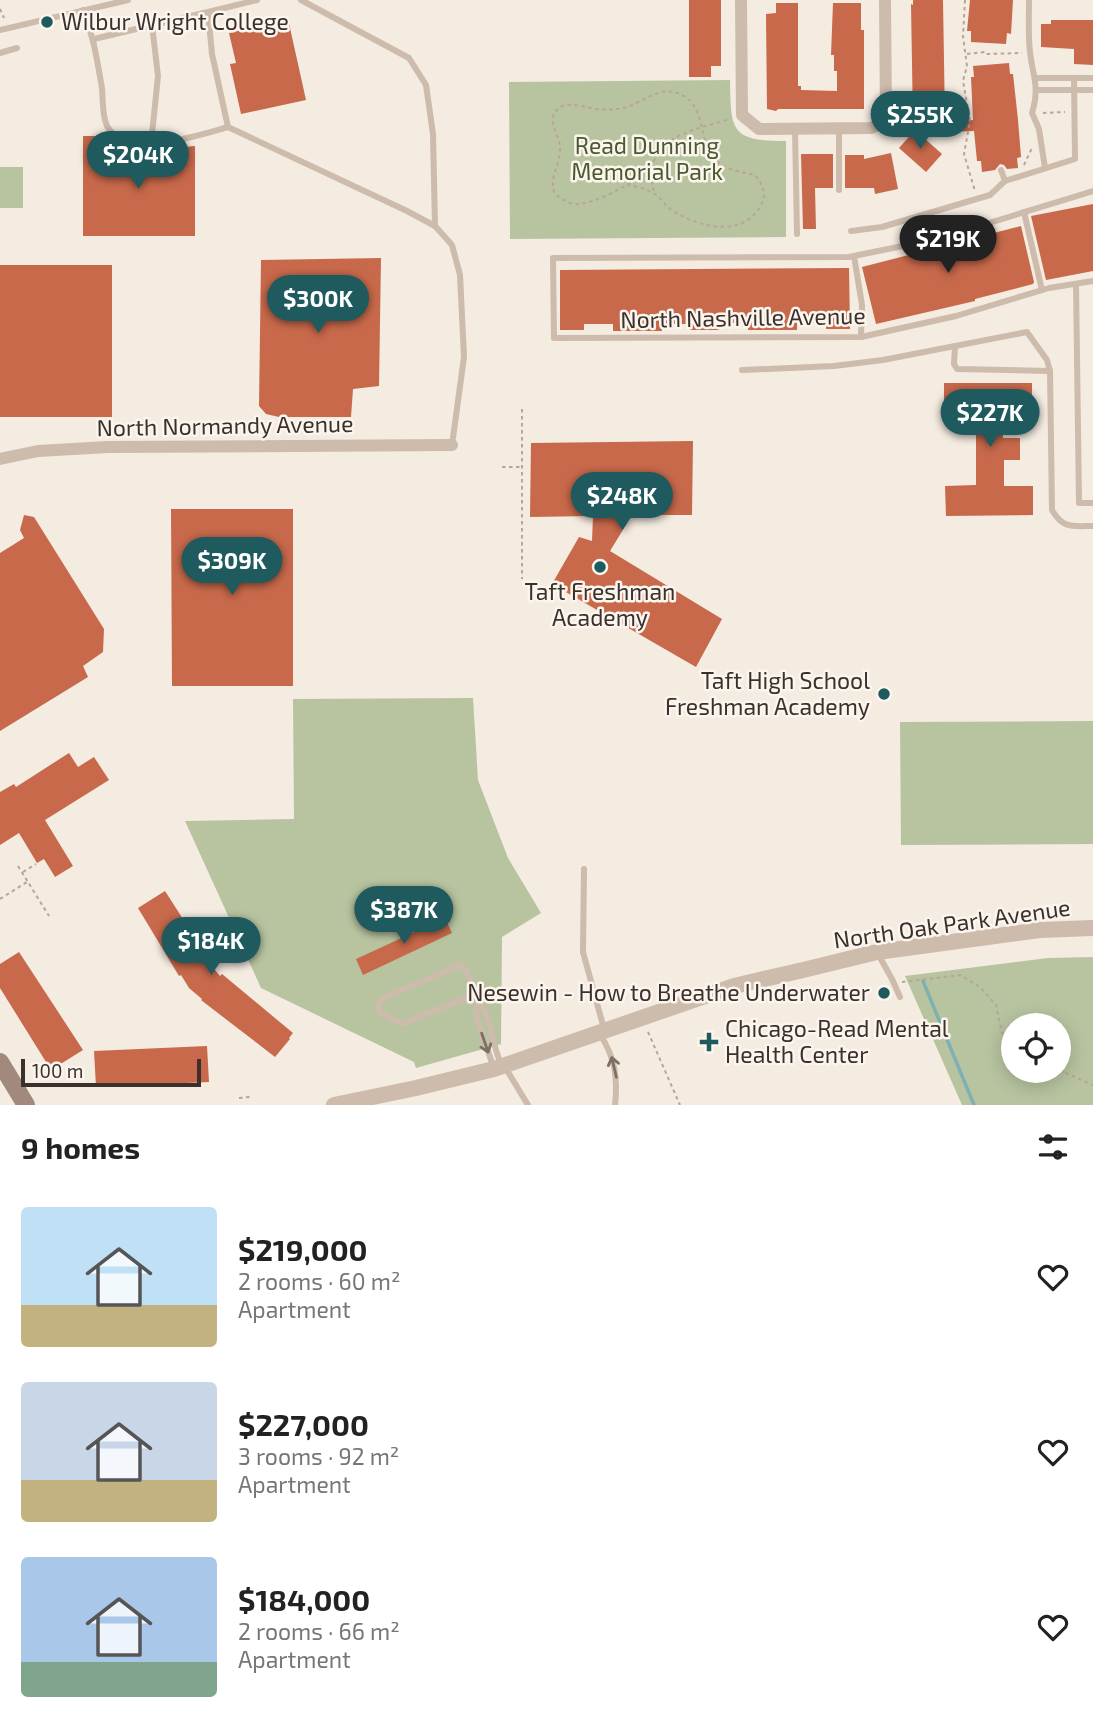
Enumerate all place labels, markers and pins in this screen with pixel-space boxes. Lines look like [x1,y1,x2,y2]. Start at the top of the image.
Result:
place label: Wilbur Wright College [61,7,289,35]
marker: Wilbur Wright College [39,14,55,30]
pin: $255K [871,92,969,151]
pin: $204K [89,132,187,191]
pin: $219K [899,216,997,275]
pin: $300K [269,276,367,335]
pin: $227K [941,390,1039,449]
pin: $248K [573,472,671,532]
pin: $309K [183,538,281,597]
marker: Taft Freshman Academy [592,559,608,575]
place label: Taft Freshman Academy [525,577,675,631]
place label: Taft High School Freshman Academy [665,666,870,720]
marker: Taft High School Freshman Academy [876,686,892,702]
pin: $387K [355,886,453,946]
pin: $184K [162,918,260,977]
place label: Nesewin - How to Breathe Underwater [467,978,870,1006]
marker: Nesewin - How to Breathe Underwater [876,985,892,1001]
place label: Chicago-Read Mental Health Center [725,1014,949,1068]
marker: Chicago-Read Mental Health Center [699,1032,719,1052]

